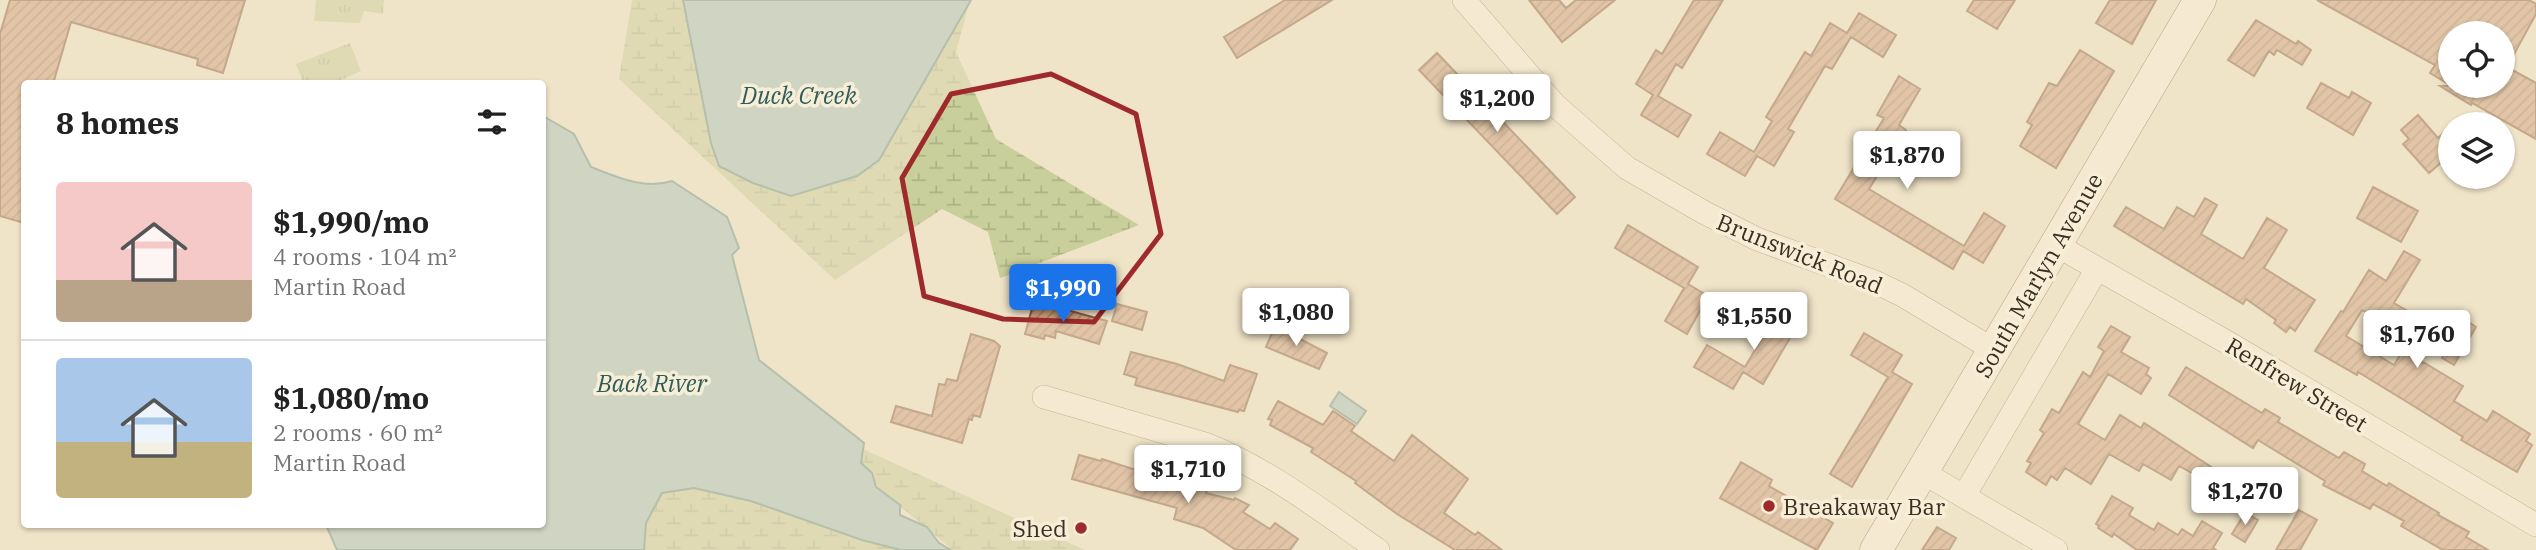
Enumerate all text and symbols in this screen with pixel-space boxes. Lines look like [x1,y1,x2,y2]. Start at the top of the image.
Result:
map controls [2438,21,2515,189]
button: locate [2438,21,2515,98]
pin: $1,200 [1440,74,1554,134]
water label: Duck Creek [740,79,857,111]
text: $1,200 [1459,82,1535,112]
text: 8 homes [56,103,179,142]
icon: filters [473,103,511,141]
button: layers [2438,112,2515,189]
pin: $1,870 [1850,132,1964,191]
text: $1,870 [1869,139,1945,169]
street label: South Marlyn Avenue [1967,167,2109,383]
text: $1,990/mo [273,202,429,241]
street label: Brunswick Road [1712,206,1888,300]
icon: home [112,210,196,294]
text: 4 rooms · 104 m² [273,241,456,271]
pin: $1,990 [1006,264,1120,324]
text: Martin Road [273,271,406,301]
text: $1,990 [1025,272,1101,302]
pin: $1,080 [1239,288,1353,348]
pin: $1,550 [1697,292,1811,352]
text: $1,080 [1258,296,1334,326]
text: $1,550 [1716,300,1792,330]
pin: $1,760 [2360,310,2474,370]
text: $1,760 [2379,318,2455,348]
street label: Renfrew Street [2221,330,2373,438]
water label: Back River [596,367,709,399]
text: $1,080/mo [273,378,429,417]
icon: home [112,386,196,470]
text: 2 rooms · 60 m² [273,417,443,447]
pin: $1,710 [1131,446,1245,505]
text: Martin Road [273,447,406,477]
text: $1,710 [1150,453,1226,483]
pin: $1,270 [2188,468,2302,527]
text: $1,270 [2207,475,2283,505]
place label: Breakaway Bar [1783,491,1945,521]
marker: Breakaway Bar [1761,498,1777,514]
place label: Shed [1013,513,1067,543]
marker: Shed [1073,520,1089,536]

